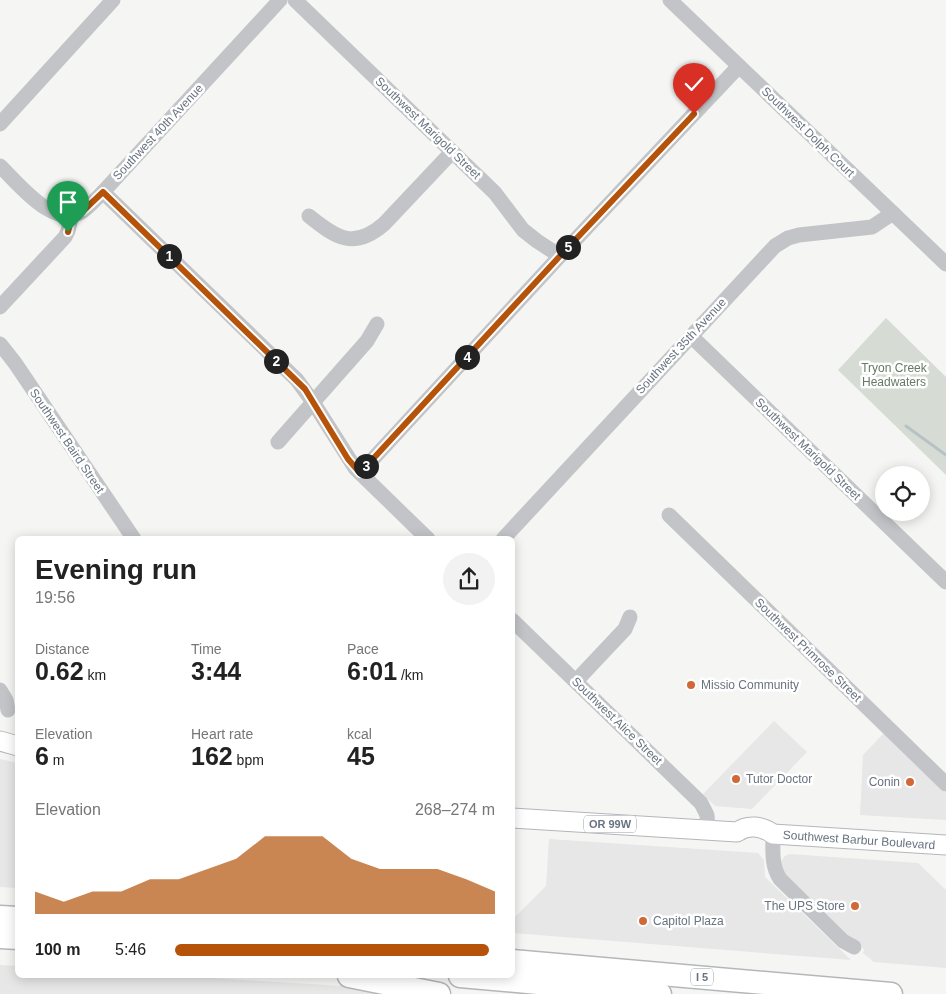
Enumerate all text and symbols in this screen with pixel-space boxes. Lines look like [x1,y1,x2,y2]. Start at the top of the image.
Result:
pin [673,63,715,114]
icon: check [680,70,708,98]
street label: Southwest Marigold Street [373,74,484,182]
street label: Southwest 40th Avenue [110,81,206,183]
street label: Southwest Dolph Court [759,84,858,180]
pin [47,181,89,232]
icon: arrive [54,188,82,216]
pin: 5 [556,234,580,260]
text: 5 [565,239,572,255]
pin: 1 [156,244,182,268]
text: 1 [166,248,173,264]
street label: Southwest 35th Avenue [633,295,729,397]
pin: 4 [454,344,480,370]
pin: 2 [264,348,288,374]
text: 4 [464,349,471,365]
text: 2 [273,353,280,369]
park label: Tryon Creek Headwaters [861,361,928,389]
street label: Southwest Baird Street [27,386,107,496]
street label: Southwest Marigold Street [753,395,864,503]
pin: 3 [354,454,378,478]
text: 3 [363,458,370,474]
map controls [875,466,930,521]
button: locate [875,466,930,521]
button: share [443,553,495,605]
text: Evening run [35,554,197,585]
text: 19:56 [35,589,75,606]
street label: Southwest Primrose Street [752,595,865,705]
text: Distance [35,641,89,657]
text: Time [191,641,222,657]
text: Pace [347,641,379,657]
text: 0.62 [35,657,84,685]
text: 3:44 [191,657,241,685]
text: 6:01 [347,657,397,685]
text: km [84,667,106,683]
text: /km [397,667,424,683]
street label: Southwest Alice Street [569,674,666,768]
place label: Missio Community [701,678,799,692]
marker: Missio Community [685,679,697,691]
text: Elevation [35,726,93,742]
text: Heart rate [191,726,253,742]
text: kcal [347,726,372,742]
text: 6 [35,742,49,770]
text: 162 [191,742,233,770]
text: 45 [347,742,375,770]
text: m [49,752,64,768]
text: bpm [233,752,264,768]
place label: Tutor Doctor [746,772,812,786]
marker: Tutor Doctor [730,773,742,785]
place label: Conin [869,775,900,789]
marker: Conin [904,776,916,788]
text: Elevation [35,801,101,818]
text: 268–274 m [415,801,495,818]
road number: OR 99W [584,816,636,832]
street label: Southwest Barbur Boulevard [782,828,936,852]
place label: The UPS Store [764,899,845,913]
marker: The UPS Store [849,900,861,912]
place label: Capitol Plaza [653,914,724,928]
marker: Capitol Plaza [637,915,649,927]
text: 100 m [35,941,80,958]
text: 5:46 [115,941,146,958]
road number: I 5 [691,969,713,986]

